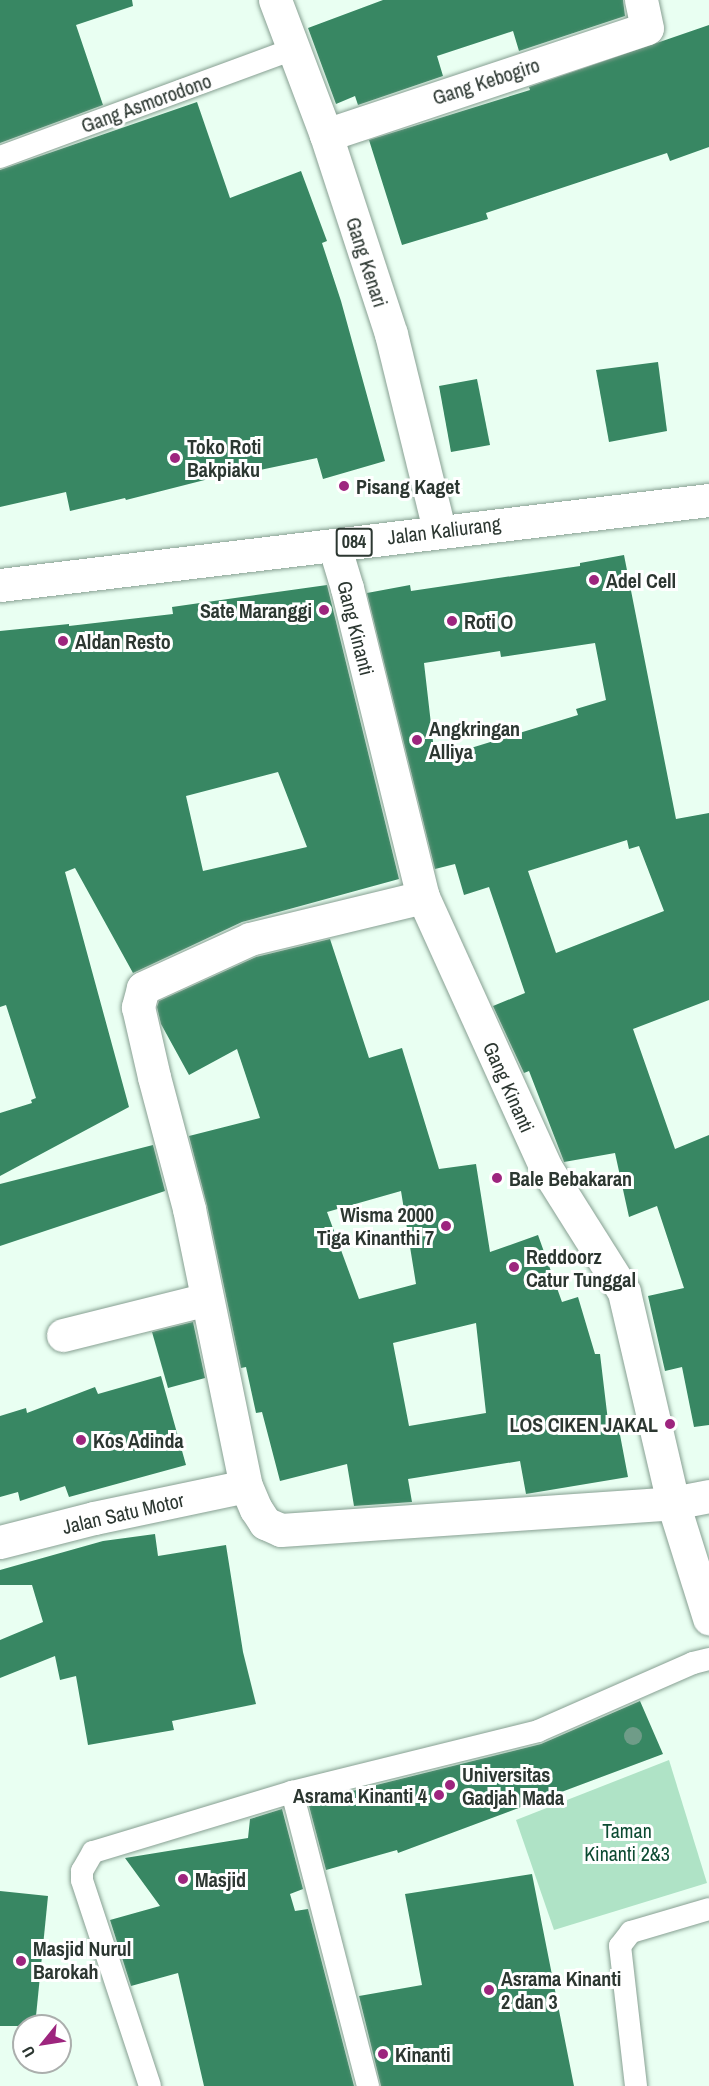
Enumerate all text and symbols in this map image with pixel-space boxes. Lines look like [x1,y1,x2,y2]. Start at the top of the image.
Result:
street label: Gang Kebogiro [429,52,543,110]
street label: Gang Asmorodono [77,68,215,138]
street label: Gang Kenari [341,214,393,310]
place label: Toko Roti Bakpiaku [187,434,261,481]
marker: Toko Roti Bakpiaku [168,451,182,465]
place label: Pisang Kaget [356,474,460,498]
marker: Pisang Kaget [337,479,351,493]
street label: Jalan Kaliurang [386,511,502,549]
road number: 084 [334,527,374,557]
place label: Adel Cell [606,568,676,592]
marker: Adel Cell [587,573,601,587]
street label: Gang Kinanti [333,578,379,678]
place label: Sate Maranggi [200,598,312,622]
marker: Sate Maranggi [317,603,331,617]
place label: Roti O [464,609,513,633]
marker: Roti O [445,614,459,628]
place label: Aldan Resto [75,629,171,653]
marker: Aldan Resto [56,634,70,648]
place label: Angkringan Alliya [429,716,520,763]
marker: Angkringan Alliya [410,733,424,747]
street label: Gang Kinanti [478,1038,540,1136]
place label: Bale Bebakaran [509,1166,632,1190]
marker: Bale Bebakaran [490,1171,504,1185]
place label: Wisma 2000 Tiga Kinanthi 7 [317,1202,434,1249]
marker: Wisma 2000 Tiga Kinanthi 7 [439,1219,453,1233]
place label: Reddoorz Catur Tunggal [526,1244,636,1291]
marker: Reddoorz Catur Tunggal [507,1260,521,1274]
place label: LOS CIKEN JAKAL [509,1412,658,1436]
marker: LOS CIKEN JAKAL [663,1417,677,1431]
place label: Kos Adinda [93,1428,184,1452]
marker: Kos Adinda [74,1433,88,1447]
street label: Jalan Satu Motor [60,1487,186,1539]
place label: Universitas Gadjah Mada [462,1762,564,1809]
marker: Universitas Gadjah Mada [443,1778,457,1792]
place label: Asrama Kinanti 4 [293,1783,427,1807]
marker: Asrama Kinanti 4 [432,1788,446,1802]
park label: Taman Kinanti 2&3 [584,1819,670,1866]
place label: Masjid [195,1867,246,1891]
marker: Masjid [176,1872,190,1886]
place label: Masjid Nurul Barokah [33,1937,131,1984]
marker: Masjid Nurul Barokah [14,1954,28,1968]
place label: Asrama Kinanti 2 dan 3 [501,1966,621,2013]
marker: Asrama Kinanti 2 dan 3 [482,1983,496,1997]
north arrow [12,2014,72,2074]
text: U [16,2042,40,2062]
place label: Kinanti [395,2042,451,2066]
marker: Kinanti [376,2047,390,2061]

